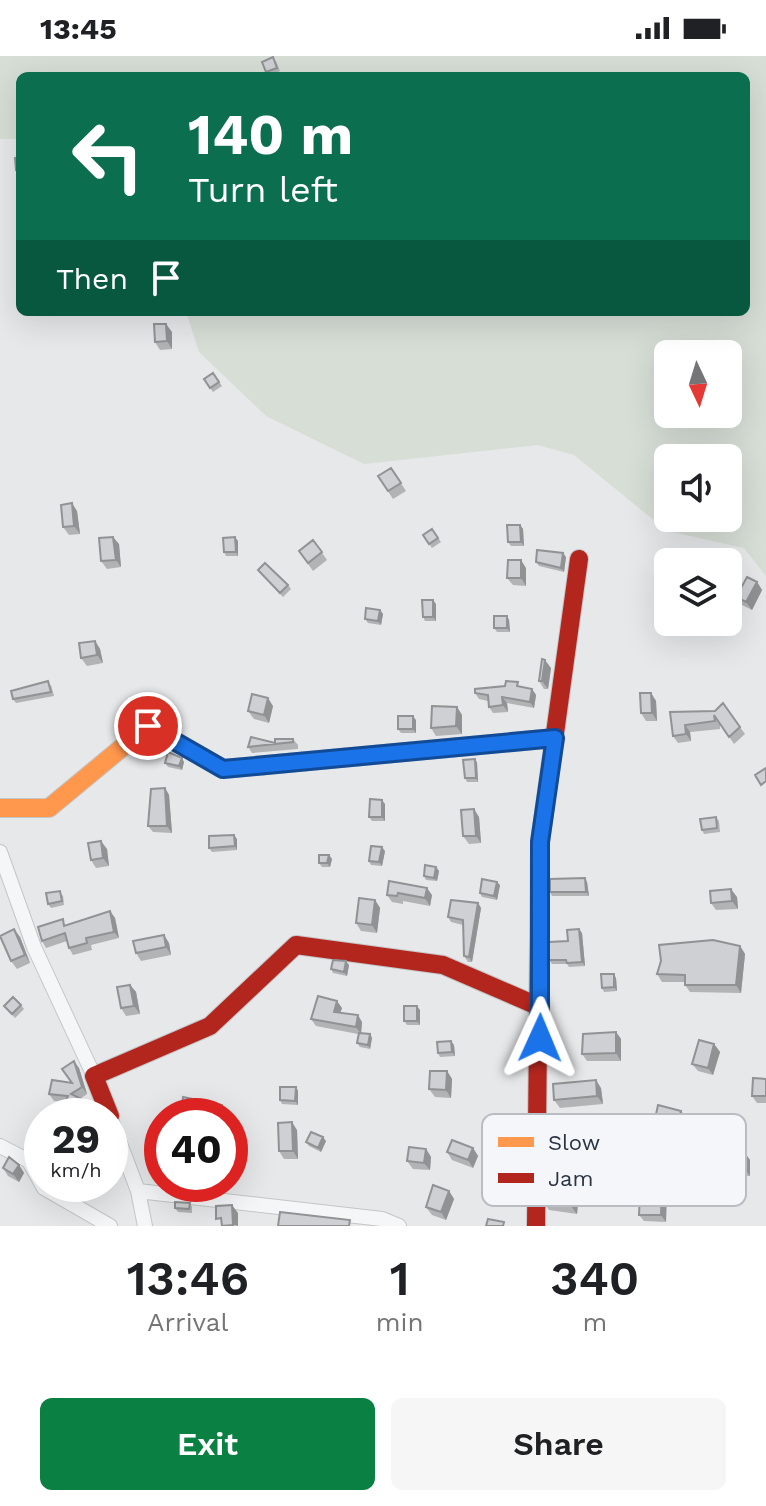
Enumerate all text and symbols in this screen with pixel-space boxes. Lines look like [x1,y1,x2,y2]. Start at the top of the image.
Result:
text: 13:45 [40,11,117,46]
text: 140 m [188,102,353,168]
icon: left [56,104,160,208]
text: Turn left [188,169,338,211]
icon: arrive [144,256,188,300]
text: Then [56,261,128,296]
north arrow [654,340,742,428]
map controls [654,340,742,636]
button: sound [654,444,742,532]
button: layers [654,548,742,636]
pin [114,692,182,760]
icon: arrive [126,704,170,748]
position arrow [498,996,582,1080]
speed limit sign: 40 [144,1098,248,1202]
legend [482,1114,746,1206]
text: 29 [52,1116,100,1163]
text: Slow [548,1130,600,1155]
text: km/h [50,1158,102,1182]
text: Jam [548,1166,593,1191]
text: 13:46 [127,1250,249,1307]
text: 1 [390,1250,410,1307]
text: 340 [550,1250,639,1307]
text: Arrival [147,1307,228,1337]
text: min [376,1307,424,1337]
text: m [582,1307,607,1337]
button: Exit [40,1398,375,1490]
button: Share [391,1398,726,1490]

